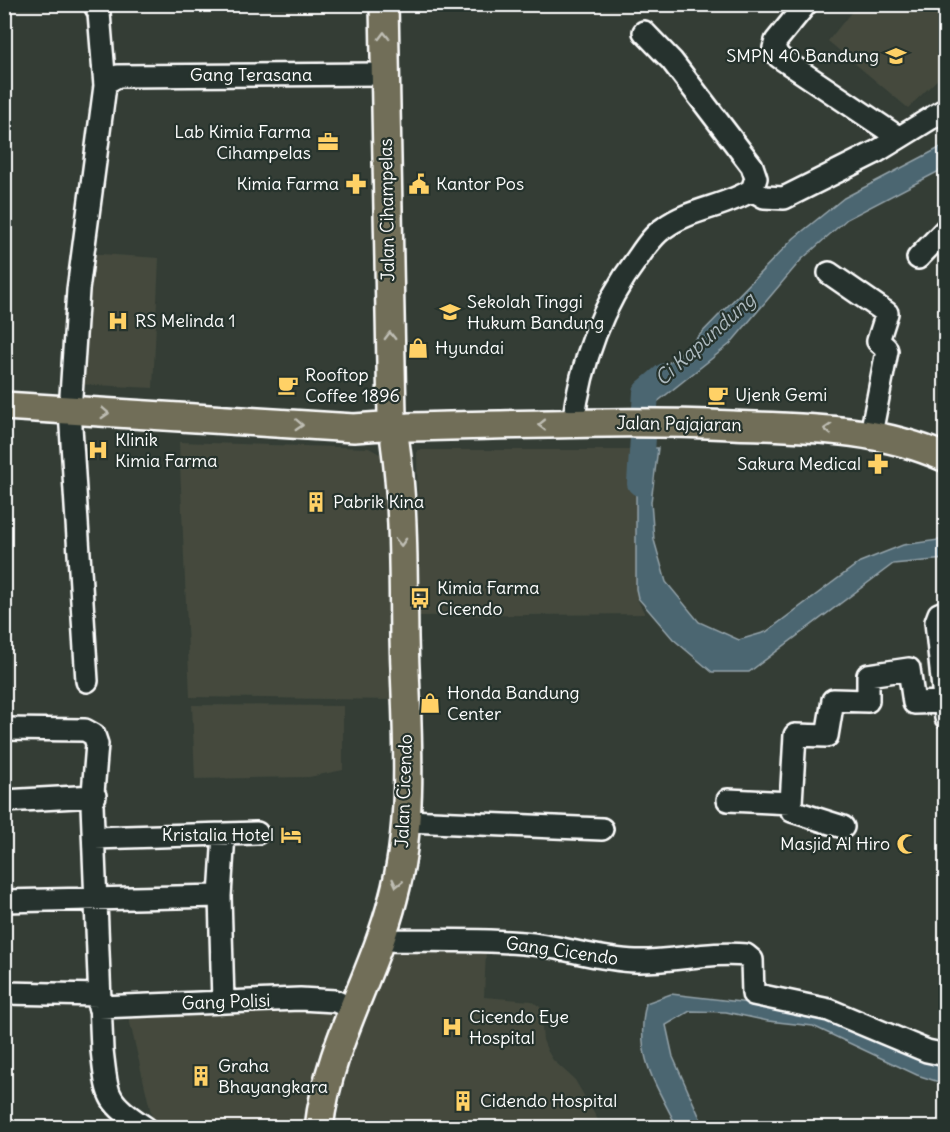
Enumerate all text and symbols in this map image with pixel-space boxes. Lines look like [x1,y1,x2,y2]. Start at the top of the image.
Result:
one-way arrow [378,32,390,41]
place label: SMPN 40 Bandung [726,44,879,67]
school or university icon: SMPN 40 Bandung [884,44,908,68]
street label: Gang Terasana [190,63,312,86]
place label: Lab Kimia Farma Cihampelas [174,120,311,164]
office icon: Lab Kimia Farma Cihampelas [316,130,340,154]
street label: Jalan Cihampelas [374,138,399,282]
place label: Kimia Farma [236,172,339,195]
pharmacy icon: Kimia Farma [344,172,368,196]
public building icon: Kantor Pos [407,172,431,196]
place label: Kantor Pos [436,172,524,195]
water label: Ci Kapundung [649,286,762,390]
place label: Sekolah Tinggi Hukum Bandung [467,290,604,334]
school or university icon: Sekolah Tinggi Hukum Bandung [438,300,462,324]
hospital icon: RS Melinda 1 [106,309,130,333]
place label: RS Melinda 1 [135,309,236,332]
one-way arrow [383,332,396,341]
shop icon: Hyundai [406,336,430,360]
place label: Hyundai [435,336,504,359]
place label: Rooftop Coffee 1896 [305,363,400,407]
cafe icon: Rooftop Coffee 1896 [276,373,300,397]
cafe icon: Ujenk Gemi [706,383,730,407]
place label: Ujenk Gemi [735,383,827,406]
one-way arrow [100,407,109,420]
street label: Jalan Pajajaran [616,411,742,436]
one-way arrow [295,418,304,431]
one-way arrow [538,418,547,431]
one-way arrow [824,422,833,435]
place label: Klinik Kimia Farma [115,428,218,472]
hospital icon: Klinik Kimia Farma [86,438,110,462]
place label: Sakura Medical [737,452,861,475]
pharmacy icon: Sakura Medical [866,452,890,476]
building icon: Pabrik Kina [304,490,328,514]
place label: Pabrik Kina [333,490,424,513]
one-way arrow [395,538,407,547]
place label: Kimia Farma Cicendo [437,576,540,620]
bus stop icon: Kimia Farma Cicendo [408,586,432,610]
place label: Honda Bandung Center [447,681,580,725]
shop icon: Honda Bandung Center [418,691,442,715]
street label: Jalan Cicendo [390,734,417,848]
place label: Kristalia Hotel [162,823,274,846]
hotel icon: Kristalia Hotel [279,823,303,847]
place label: Masjid Al Hiro [780,832,890,855]
mosque icon: Masjid Al Hiro [895,832,919,856]
one-way arrow [391,878,404,888]
street label: Gang Cicendo [504,931,620,970]
street label: Gang Polisi [181,988,271,1015]
place label: Cicendo Eye Hospital [469,1005,569,1049]
hospital icon: Cicendo Eye Hospital [440,1015,464,1039]
place label: Graha Bhayangkara [218,1054,328,1098]
building icon: Graha Bhayangkara [189,1064,213,1088]
building icon: Cidendo Hospital [451,1089,475,1113]
place label: Cidendo Hospital [480,1089,617,1112]

